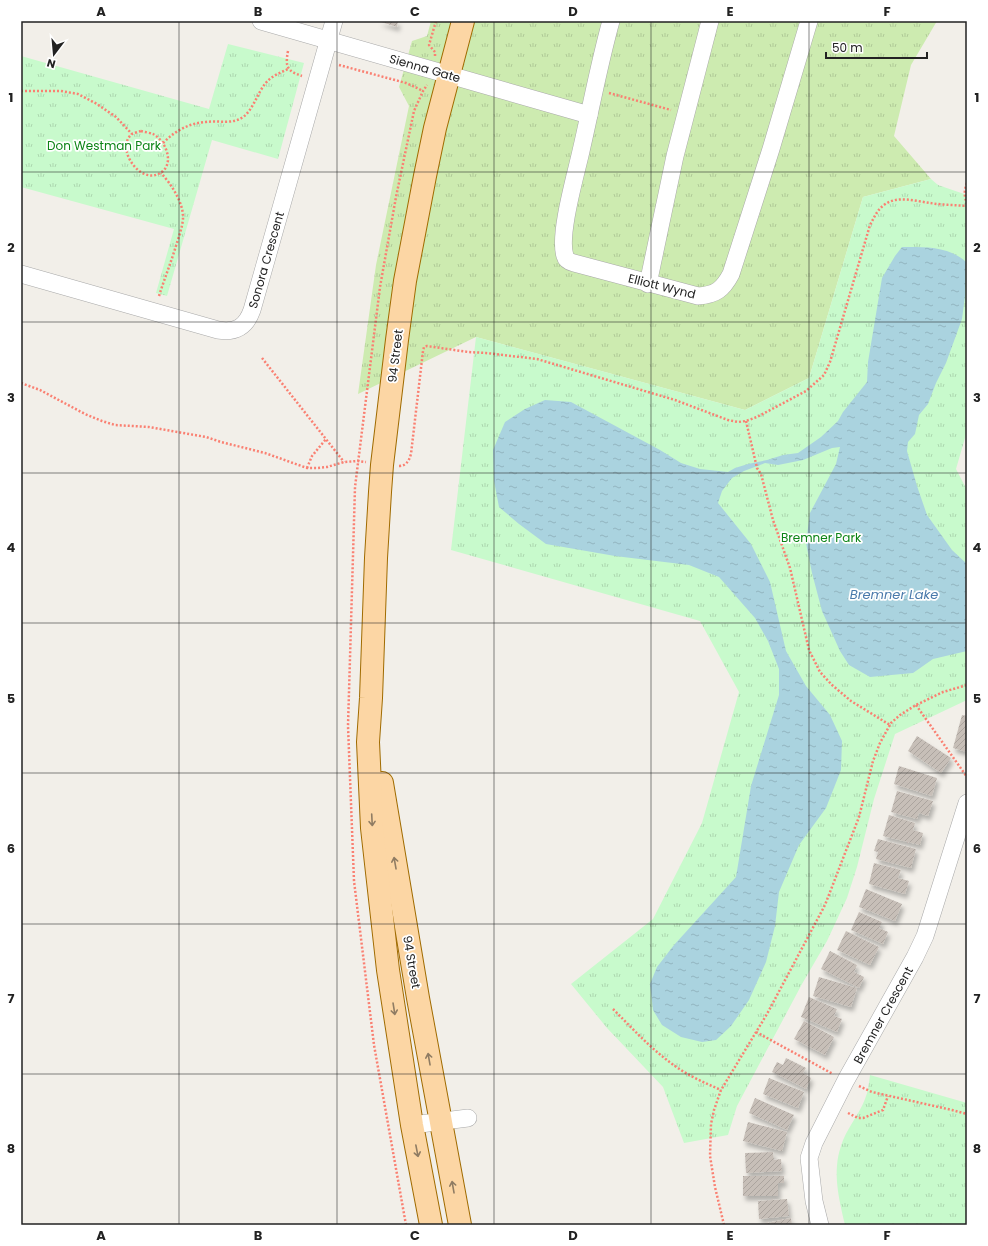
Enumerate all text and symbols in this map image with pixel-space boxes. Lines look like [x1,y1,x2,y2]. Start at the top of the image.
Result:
text: A [96,2,106,21]
text: B [254,2,263,21]
text: C [410,2,420,21]
text: D [568,2,578,21]
text: E [726,2,734,21]
text: F [883,2,891,21]
north arrow [34,34,74,74]
scale bar [826,34,927,60]
text: 50 m [832,39,863,56]
street label: Sienna Gate [387,50,463,86]
text: N [45,55,57,72]
text: 1 [9,88,13,107]
text: 1 [975,88,979,107]
park label: Don Westman Park [47,137,162,154]
street label: Sonora Crescent [244,210,288,310]
text: 2 [7,238,15,257]
text: 2 [973,238,981,257]
street label: Elliott Wynd [627,269,697,303]
street label: 94 Street [383,328,407,384]
text: 3 [7,388,15,407]
text: 3 [973,388,981,407]
park label: Bremner Park [781,529,862,546]
text: 4 [7,538,16,557]
text: 4 [973,538,982,557]
water label: Bremner Lake [850,585,938,604]
text: 5 [7,689,15,708]
text: 5 [973,689,981,708]
one-way arrow [368,813,375,826]
text: 6 [7,839,15,858]
text: 6 [973,839,981,858]
one-way arrow [391,856,399,869]
street label: 94 Street [399,934,425,990]
street label: Bremner Crescent [849,963,917,1067]
text: 7 [8,989,15,1008]
text: 7 [974,989,981,1008]
one-way arrow [390,1002,398,1015]
one-way arrow [425,1053,433,1066]
text: 8 [7,1139,15,1158]
text: 8 [973,1139,981,1158]
one-way arrow [413,1144,421,1157]
one-way arrow [448,1180,456,1193]
text: A [96,1226,106,1245]
text: B [254,1226,263,1245]
text: C [410,1226,420,1245]
text: D [568,1226,578,1245]
text: E [726,1226,734,1245]
text: F [883,1226,891,1245]

